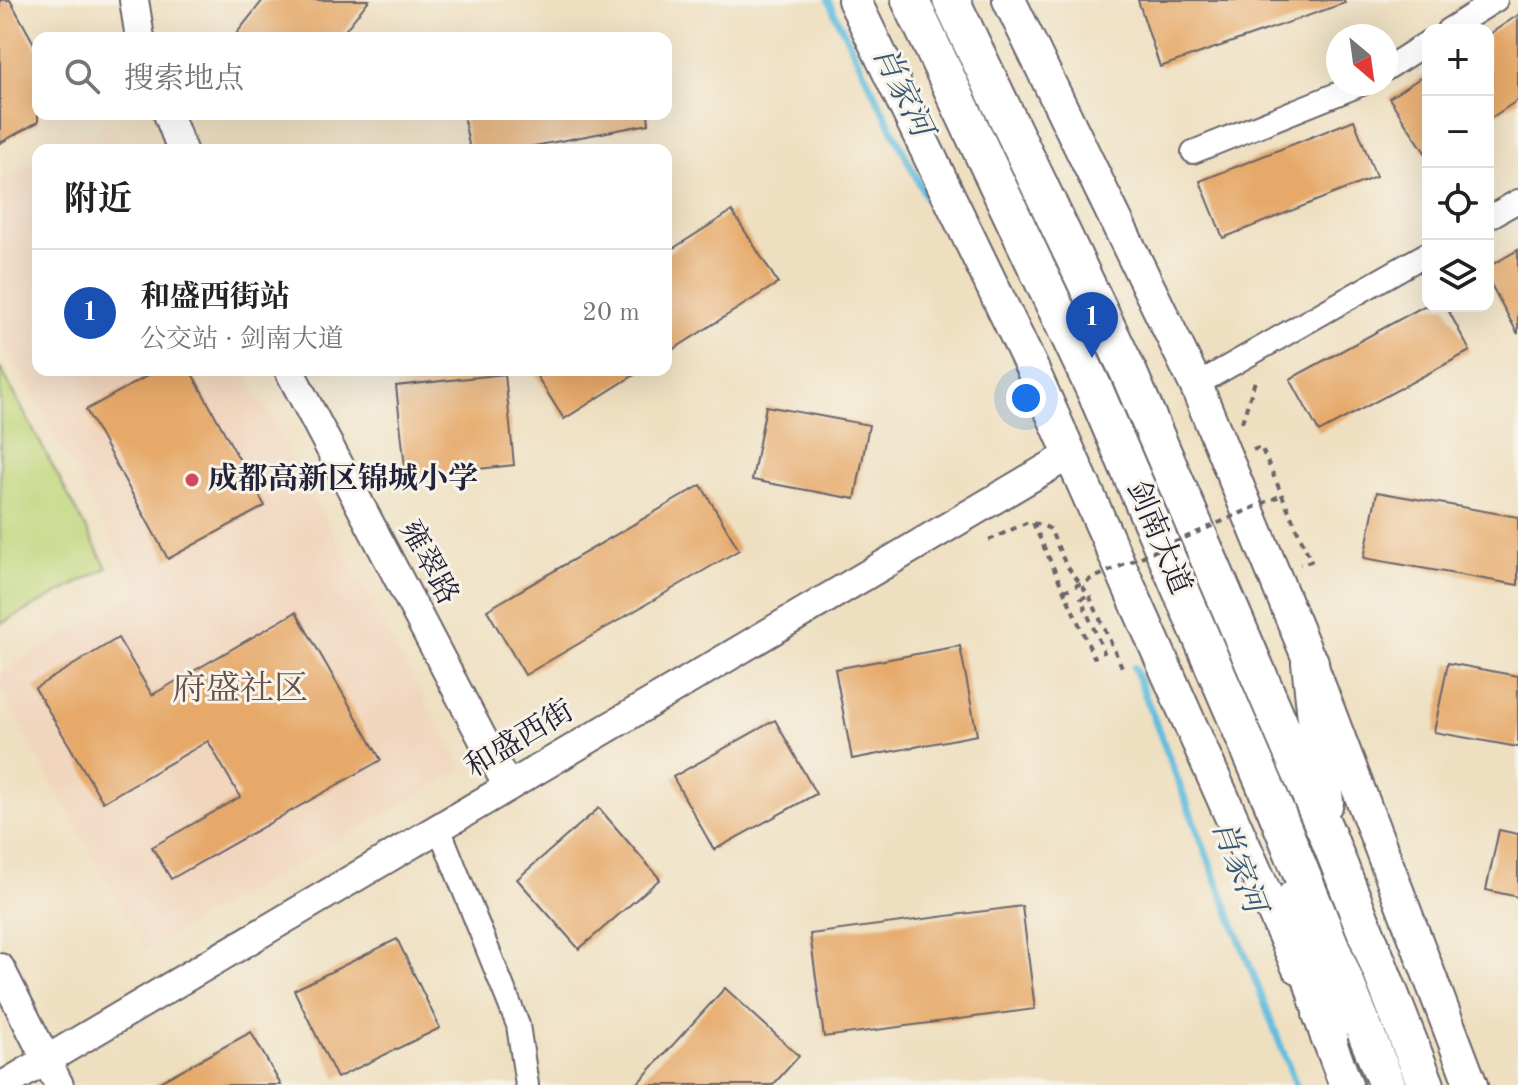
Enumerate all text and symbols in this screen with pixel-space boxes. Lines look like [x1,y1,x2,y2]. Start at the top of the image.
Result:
north arrow [1326,24,1398,96]
map controls [1422,24,1494,312]
button: + [1422,24,1494,96]
search box [32,32,672,120]
water label: 肖家河 [866,41,941,147]
icon: search [60,54,104,98]
text: 搜索地点 [124,65,244,95]
button: − [1422,96,1494,168]
button: locate [1422,168,1494,240]
text: 附近 [64,184,132,218]
button: layers [1422,240,1494,312]
text: 和盛西街站 [140,283,290,313]
pin: 1 [1066,292,1118,358]
text: 1 [82,300,98,326]
text: 20 m [582,300,640,326]
text: 公交站 · 剑南大道 [140,327,344,353]
your location [1006,378,1046,418]
place label: 成都高新区锦城小学 [208,462,478,495]
marker: 成都高新区锦城小学 [183,471,201,489]
street label: 剑南大道 [1121,476,1198,599]
street label: 雍翠路 [394,515,465,610]
district label: 府盛社区 [172,670,308,707]
street label: 和盛西街 [459,694,579,784]
water label: 肖家河 [1205,815,1274,922]

